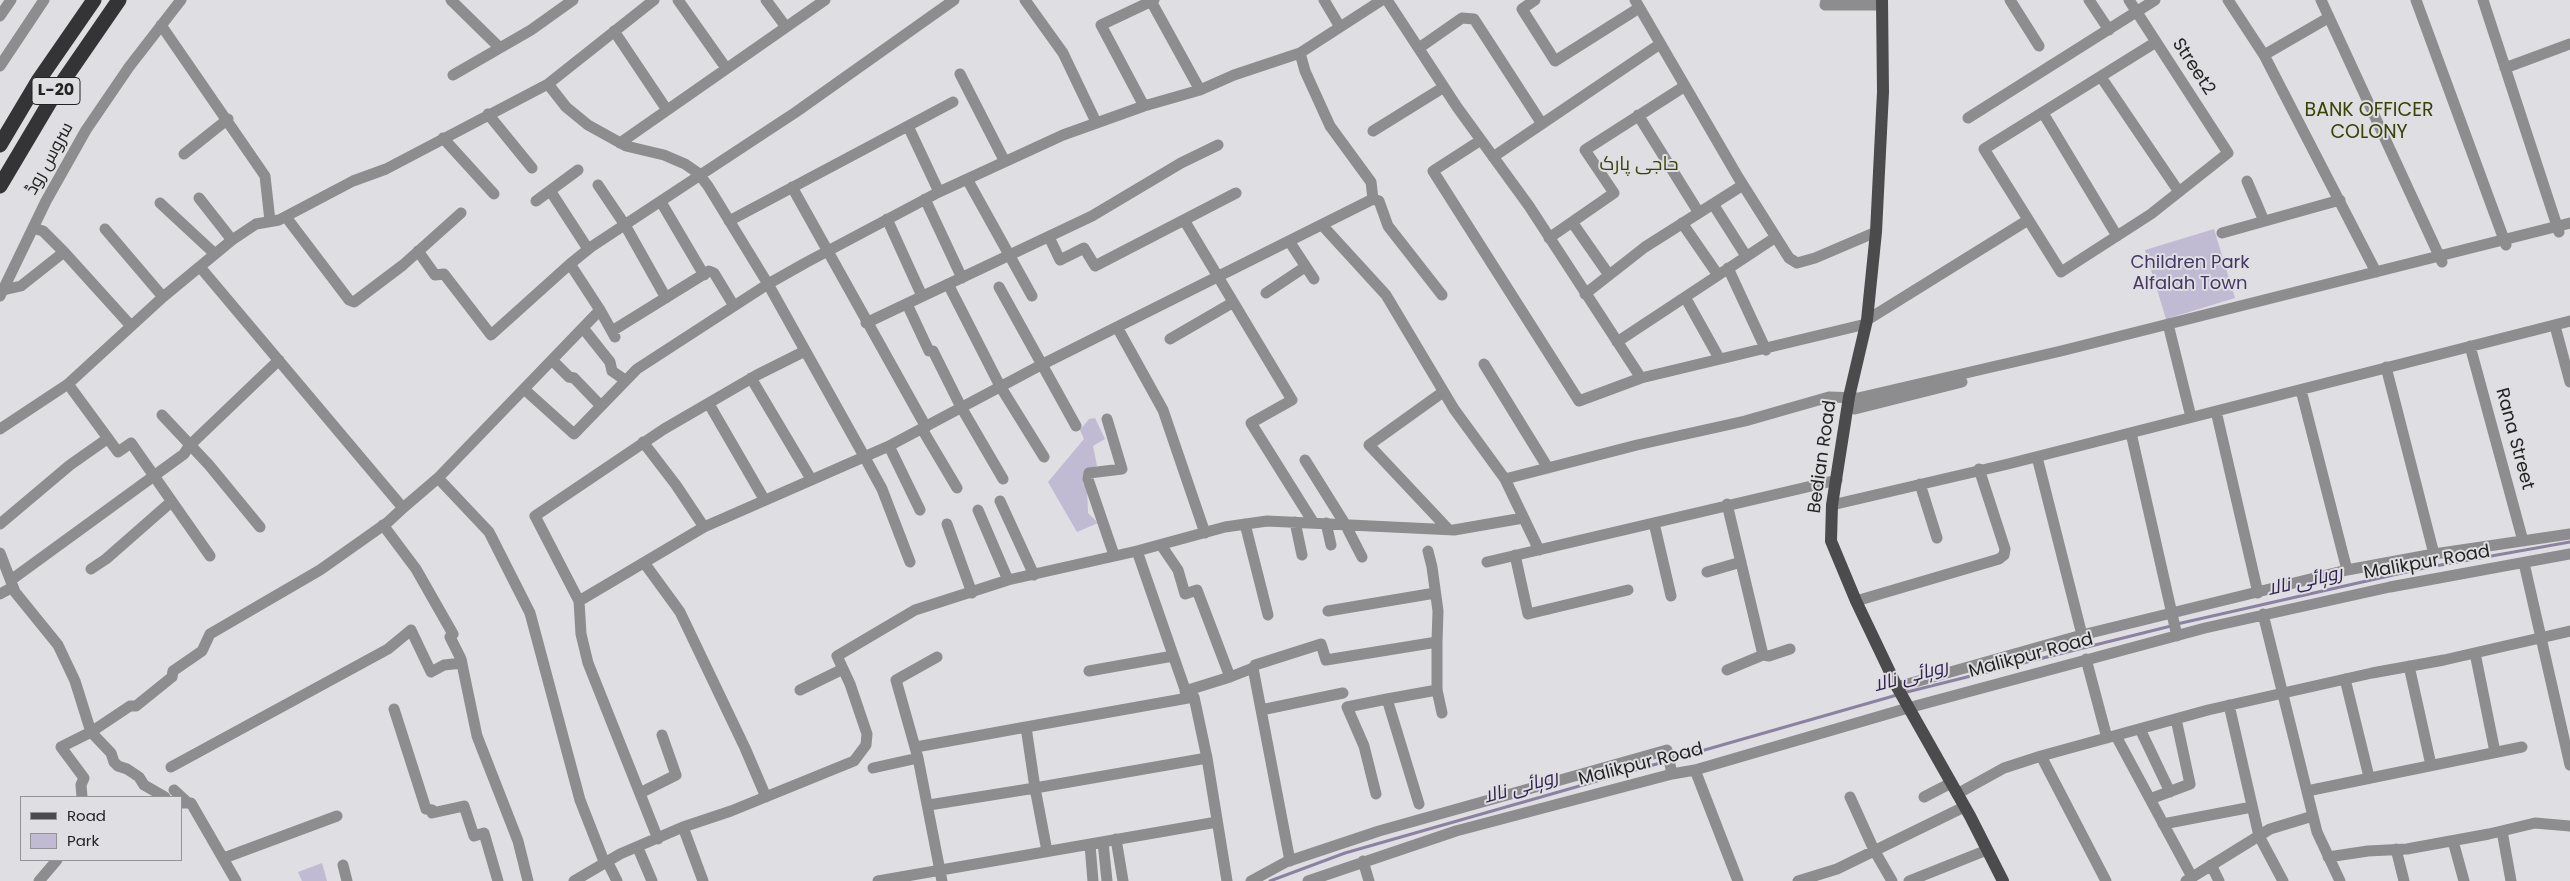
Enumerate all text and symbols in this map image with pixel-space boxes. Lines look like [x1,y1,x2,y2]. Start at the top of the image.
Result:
street label: Street2 [2167,35,2219,99]
road number: L-20 [32,78,80,104]
district label: BANK OFFICER COLONY [2297,100,2441,144]
street label: سروس روڈ [21,119,79,199]
district label: حاجی پارک [1599,154,1679,176]
park label: Children Park Alfalah Town [2130,252,2250,294]
street label: Rana Street [2490,386,2538,492]
street label: Bedian Road [1804,399,1842,515]
street label: Malikpur Road [2362,541,2492,585]
water label: روہائی نالا [2265,562,2345,602]
street label: Malikpur Road [1966,629,2096,683]
water label: روہائی نالا [1871,656,1951,698]
street label: Malikpur Road [1576,739,1706,791]
water label: روہائی نالا [1481,767,1561,809]
legend [20,796,182,861]
text: Road [67,805,106,826]
text: Park [67,830,99,851]

